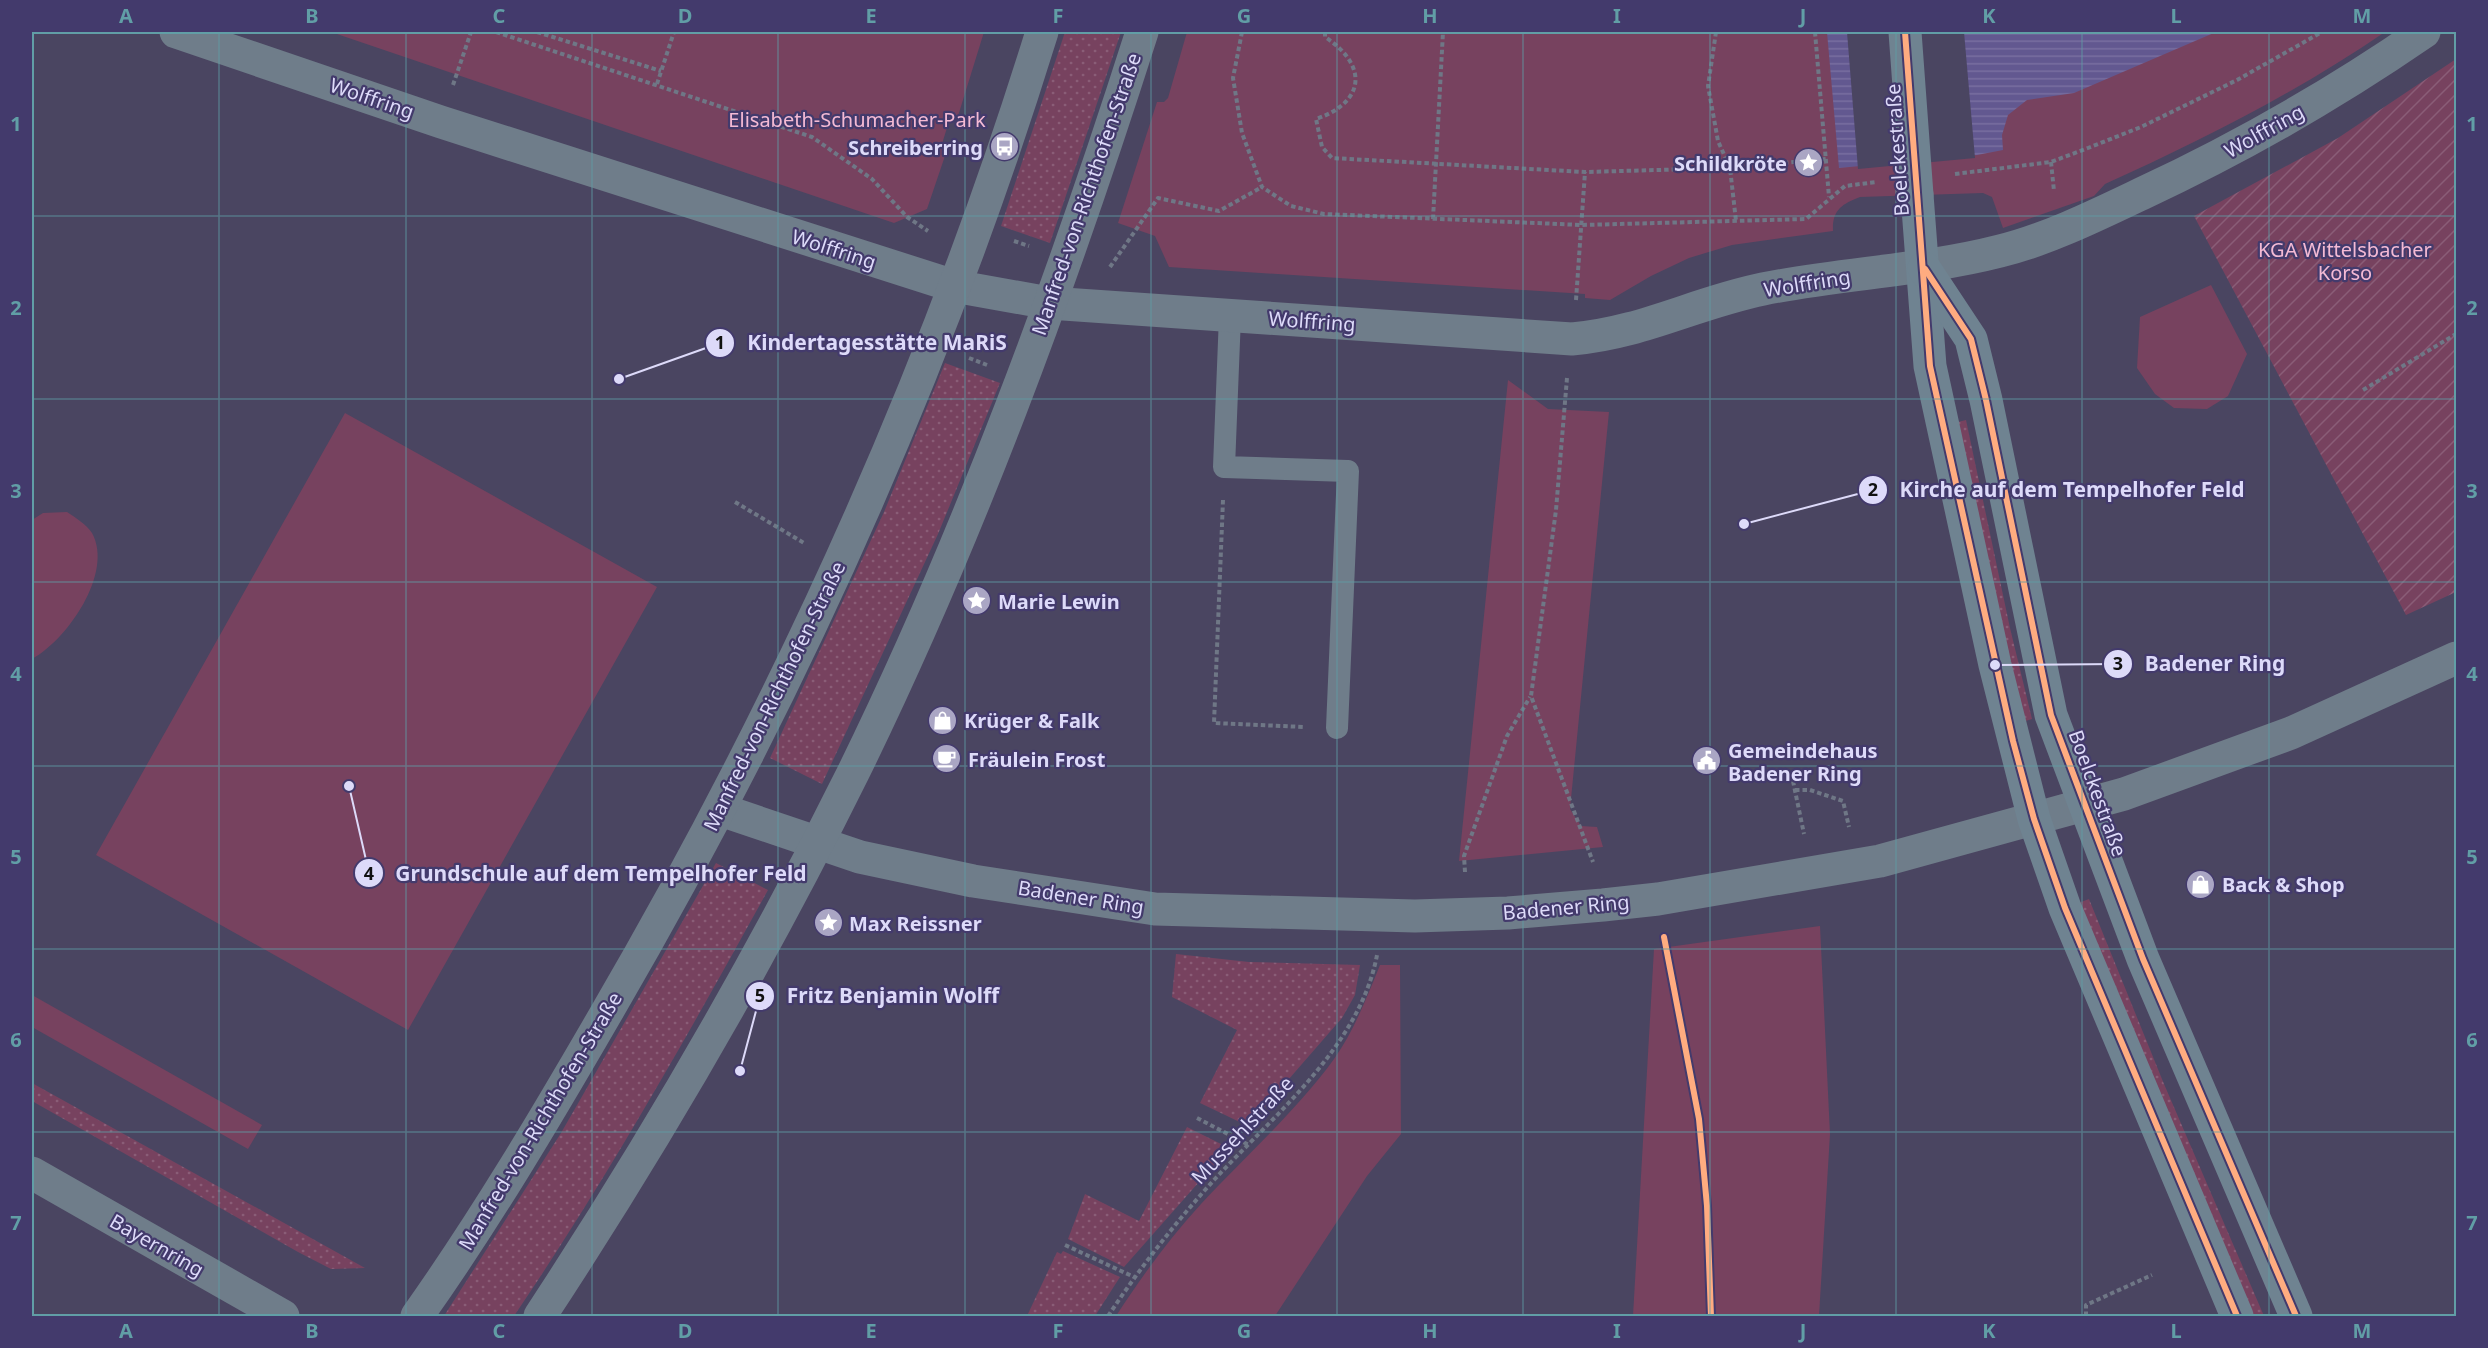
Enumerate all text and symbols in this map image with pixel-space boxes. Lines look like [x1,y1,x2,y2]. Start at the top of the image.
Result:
text: A [119,2,133,29]
text: B [305,2,319,29]
text: C [493,2,506,29]
text: D [678,2,692,29]
text: E [865,2,877,29]
text: F [1053,2,1063,29]
text: G [1237,2,1251,29]
text: H [1422,2,1438,29]
text: I [1613,2,1621,29]
text: J [1798,2,1806,29]
text: K [1982,2,1996,29]
text: L [2170,2,2182,29]
text: M [2353,2,2371,29]
street label: Manfred-von-Richthofen-Straße [1025,49,1147,339]
street label: Wolffring [326,71,418,125]
street label: Boelckestraße [1879,83,1915,217]
street label: Wolffring [2219,98,2309,164]
park label: Elisabeth-Schumacher-Park [728,106,986,133]
text: 1 [10,110,22,137]
text: 1 [2466,110,2478,137]
bus stop icon: Schreiberring [988,131,1020,163]
place label: Schreiberring [848,134,983,161]
place icon: Schildkröte [1792,147,1824,179]
place label: Schildkröte [1674,150,1787,177]
street label: Wolffring [788,223,880,275]
park label: KGA Wittelsbacher Korso [2258,236,2432,286]
street label: Wolffring [1762,263,1852,303]
text: 2 [10,294,22,321]
text: 2 [2466,294,2478,321]
street label: Wolffring [1268,304,1356,338]
callout: Kindertagesstätte MaRiS [705,323,1019,362]
text: Kindertagesstätte MaRiS [747,328,1007,356]
text: 1 [715,330,725,354]
callout: Kirche auf dem Tempelhofer Feld [1858,470,2257,509]
text: Kirche auf dem Tempelhofer Feld [1900,475,2244,503]
text: 3 [10,477,22,504]
text: 2 [1868,477,1878,501]
text: 3 [2466,477,2478,504]
street label: Manfred-von-Richthofen-Straße [697,557,851,835]
place icon: Marie Lewin [961,585,993,617]
place label: Marie Lewin [998,588,1120,615]
callout: Badener Ring [2103,644,2297,683]
text: Badener Ring [2145,649,2285,677]
text: 3 [2113,651,2123,675]
text: 4 [10,660,22,687]
text: 4 [2466,660,2478,687]
shop icon: Krüger & Falk [927,704,959,736]
place label: Krüger & Falk [964,707,1100,734]
street label: Boelckestraße [2063,726,2133,860]
place label: Gemeindehaus Badener Ring [1728,737,1877,787]
cafe icon: Fräulein Frost [931,743,963,775]
public building icon: Gemeindehaus Badener Ring [1691,745,1723,777]
place label: Fräulein Frost [968,746,1106,773]
text: 5 [10,843,22,870]
text: 5 [2466,843,2478,870]
callout: Grundschule auf dem Tempelhofer Feld [354,854,819,893]
text: Grundschule auf dem Tempelhofer Feld [395,859,807,887]
text: 4 [364,861,374,885]
shop icon: Back & Shop [2185,868,2217,900]
place label: Back & Shop [2222,871,2345,898]
street label: Badener Ring [1016,874,1146,920]
street label: Badener Ring [1501,888,1631,926]
place icon: Max Reissner [812,907,844,939]
place label: Max Reissner [849,910,982,937]
callout: Fritz Benjamin Wolff [745,976,1011,1015]
text: Fritz Benjamin Wolff [787,981,1001,1009]
text: 5 [755,983,765,1007]
street label: Manfred-von-Richthofen-Straße [452,987,628,1255]
text: 6 [10,1026,22,1053]
text: 6 [2466,1026,2478,1053]
street label: Mussehlstraße [1185,1070,1299,1190]
street label: Bayernring [105,1207,209,1283]
text: 7 [10,1209,22,1236]
text: 7 [2466,1209,2478,1236]
text: A [119,1317,133,1344]
text: B [305,1317,319,1344]
text: C [493,1317,506,1344]
text: D [678,1317,692,1344]
text: E [865,1317,877,1344]
text: F [1053,1317,1063,1344]
text: G [1237,1317,1251,1344]
text: H [1422,1317,1438,1344]
text: I [1613,1317,1621,1344]
text: J [1798,1317,1806,1344]
text: K [1982,1317,1996,1344]
text: L [2170,1317,2182,1344]
text: M [2353,1317,2371,1344]

